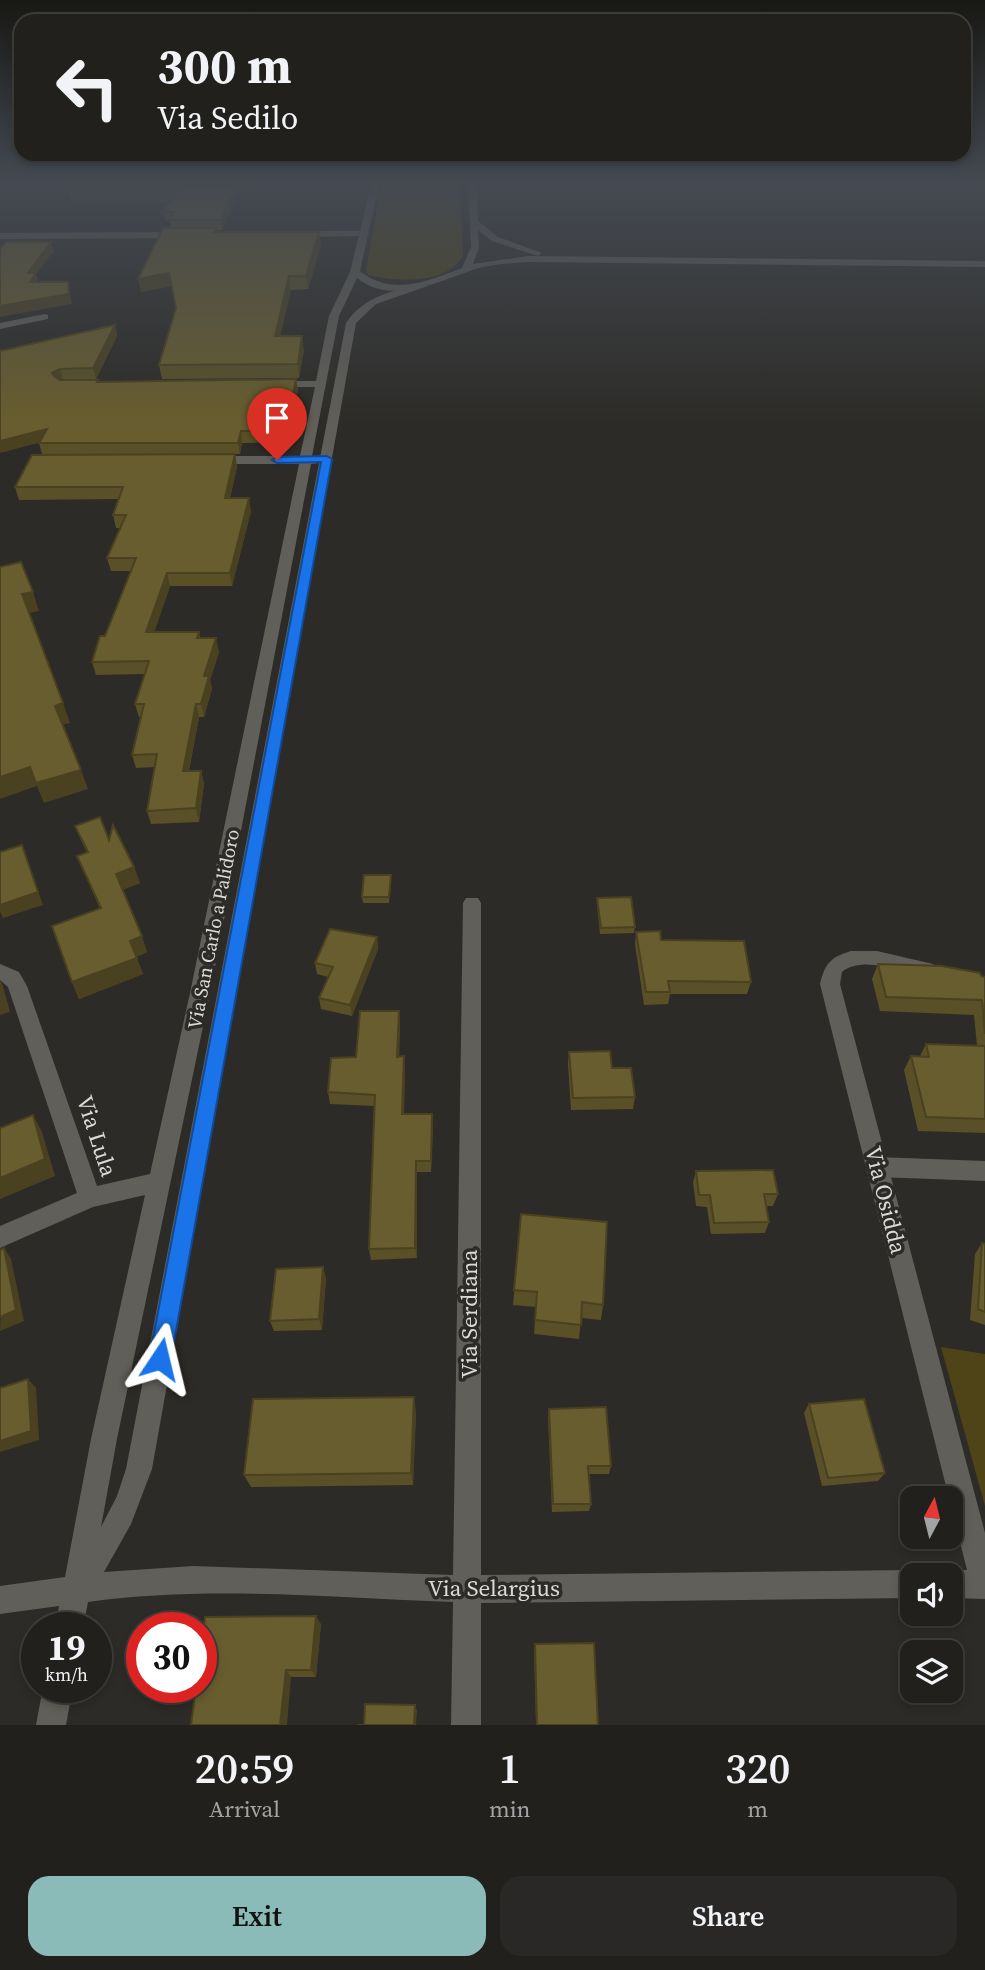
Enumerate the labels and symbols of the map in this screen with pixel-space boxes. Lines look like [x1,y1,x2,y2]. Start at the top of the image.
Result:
pin [247,388,307,460]
street label: Via San Carlo a Palidoro [181,827,245,1031]
street label: Via Lula [69,1091,125,1181]
street label: Via Osidda [857,1143,915,1257]
street label: Via Serdiana [453,1249,485,1378]
position arrow [123,1322,197,1396]
north arrow [900,1486,962,1549]
street label: Via Selargius [428,1572,560,1604]
speed limit sign: 30 [126,1612,217,1703]

